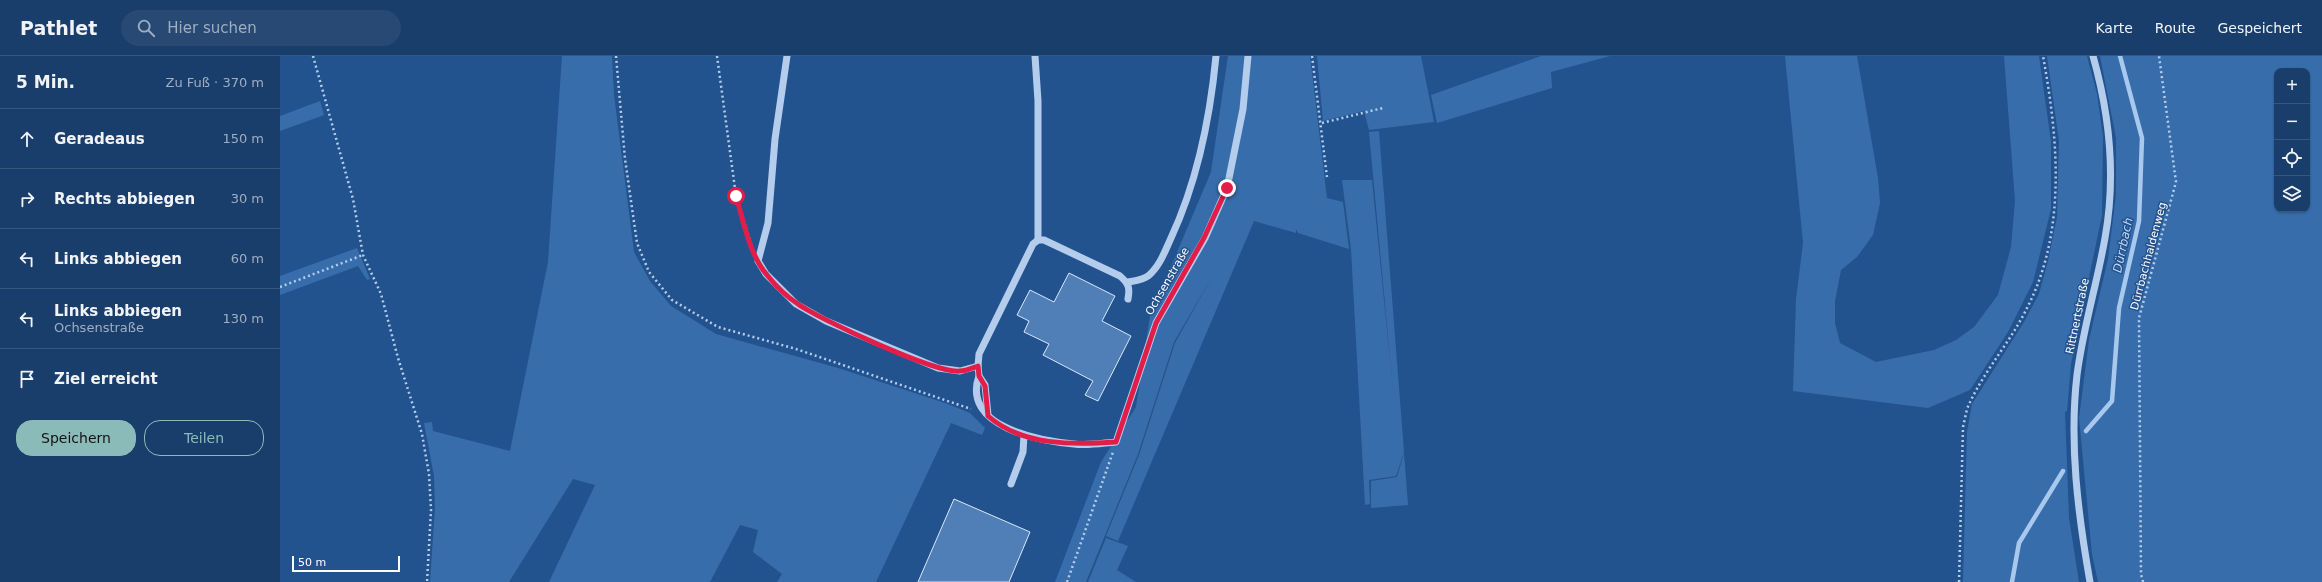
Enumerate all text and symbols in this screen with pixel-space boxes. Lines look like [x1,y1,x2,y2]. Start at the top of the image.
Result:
search box [121,10,401,46]
text: Pathlet [20,17,97,39]
icon: search [135,17,157,39]
text: Hier suchen [167,19,257,37]
text: Karte [2095,20,2133,36]
text: Route [2155,20,2195,36]
text: Gespeichert [2217,20,2302,36]
map controls [2274,68,2310,212]
button: + [2274,68,2310,104]
text: 5 Min. [16,72,75,92]
text: Zu Fuß · 370 m [166,75,264,90]
button: − [2274,104,2310,140]
icon: ahead [16,128,38,150]
text: Geradeaus [54,130,145,148]
text: 150 m [222,131,264,146]
button: locate [2274,140,2310,176]
button: layers [2274,176,2310,212]
route end [1218,179,1236,197]
route start [727,187,745,205]
icon: right [16,188,38,210]
text: Rechts abbiegen [54,190,195,208]
text: 30 m [231,191,264,206]
street label: Dürrbachhaldenweg [2128,201,2169,312]
water label: Dürrbach [2110,216,2136,274]
street label: Ochsenstraße [1143,245,1192,317]
icon: left [16,248,38,270]
text: Links abbiegen [54,250,182,268]
text: 60 m [231,251,264,266]
street label: Rittnertstraße [2063,277,2092,355]
text: Links abbiegen [54,302,182,320]
icon: left [16,308,38,330]
text: 130 m [222,311,264,326]
text: Ochsenstraße [54,320,144,335]
icon: arrive [16,368,38,390]
text: Ziel erreicht [54,370,158,388]
button: Speichern [16,420,136,456]
button: Teilen [144,420,264,456]
scale bar [292,554,400,573]
text: 50 m [298,556,326,569]

